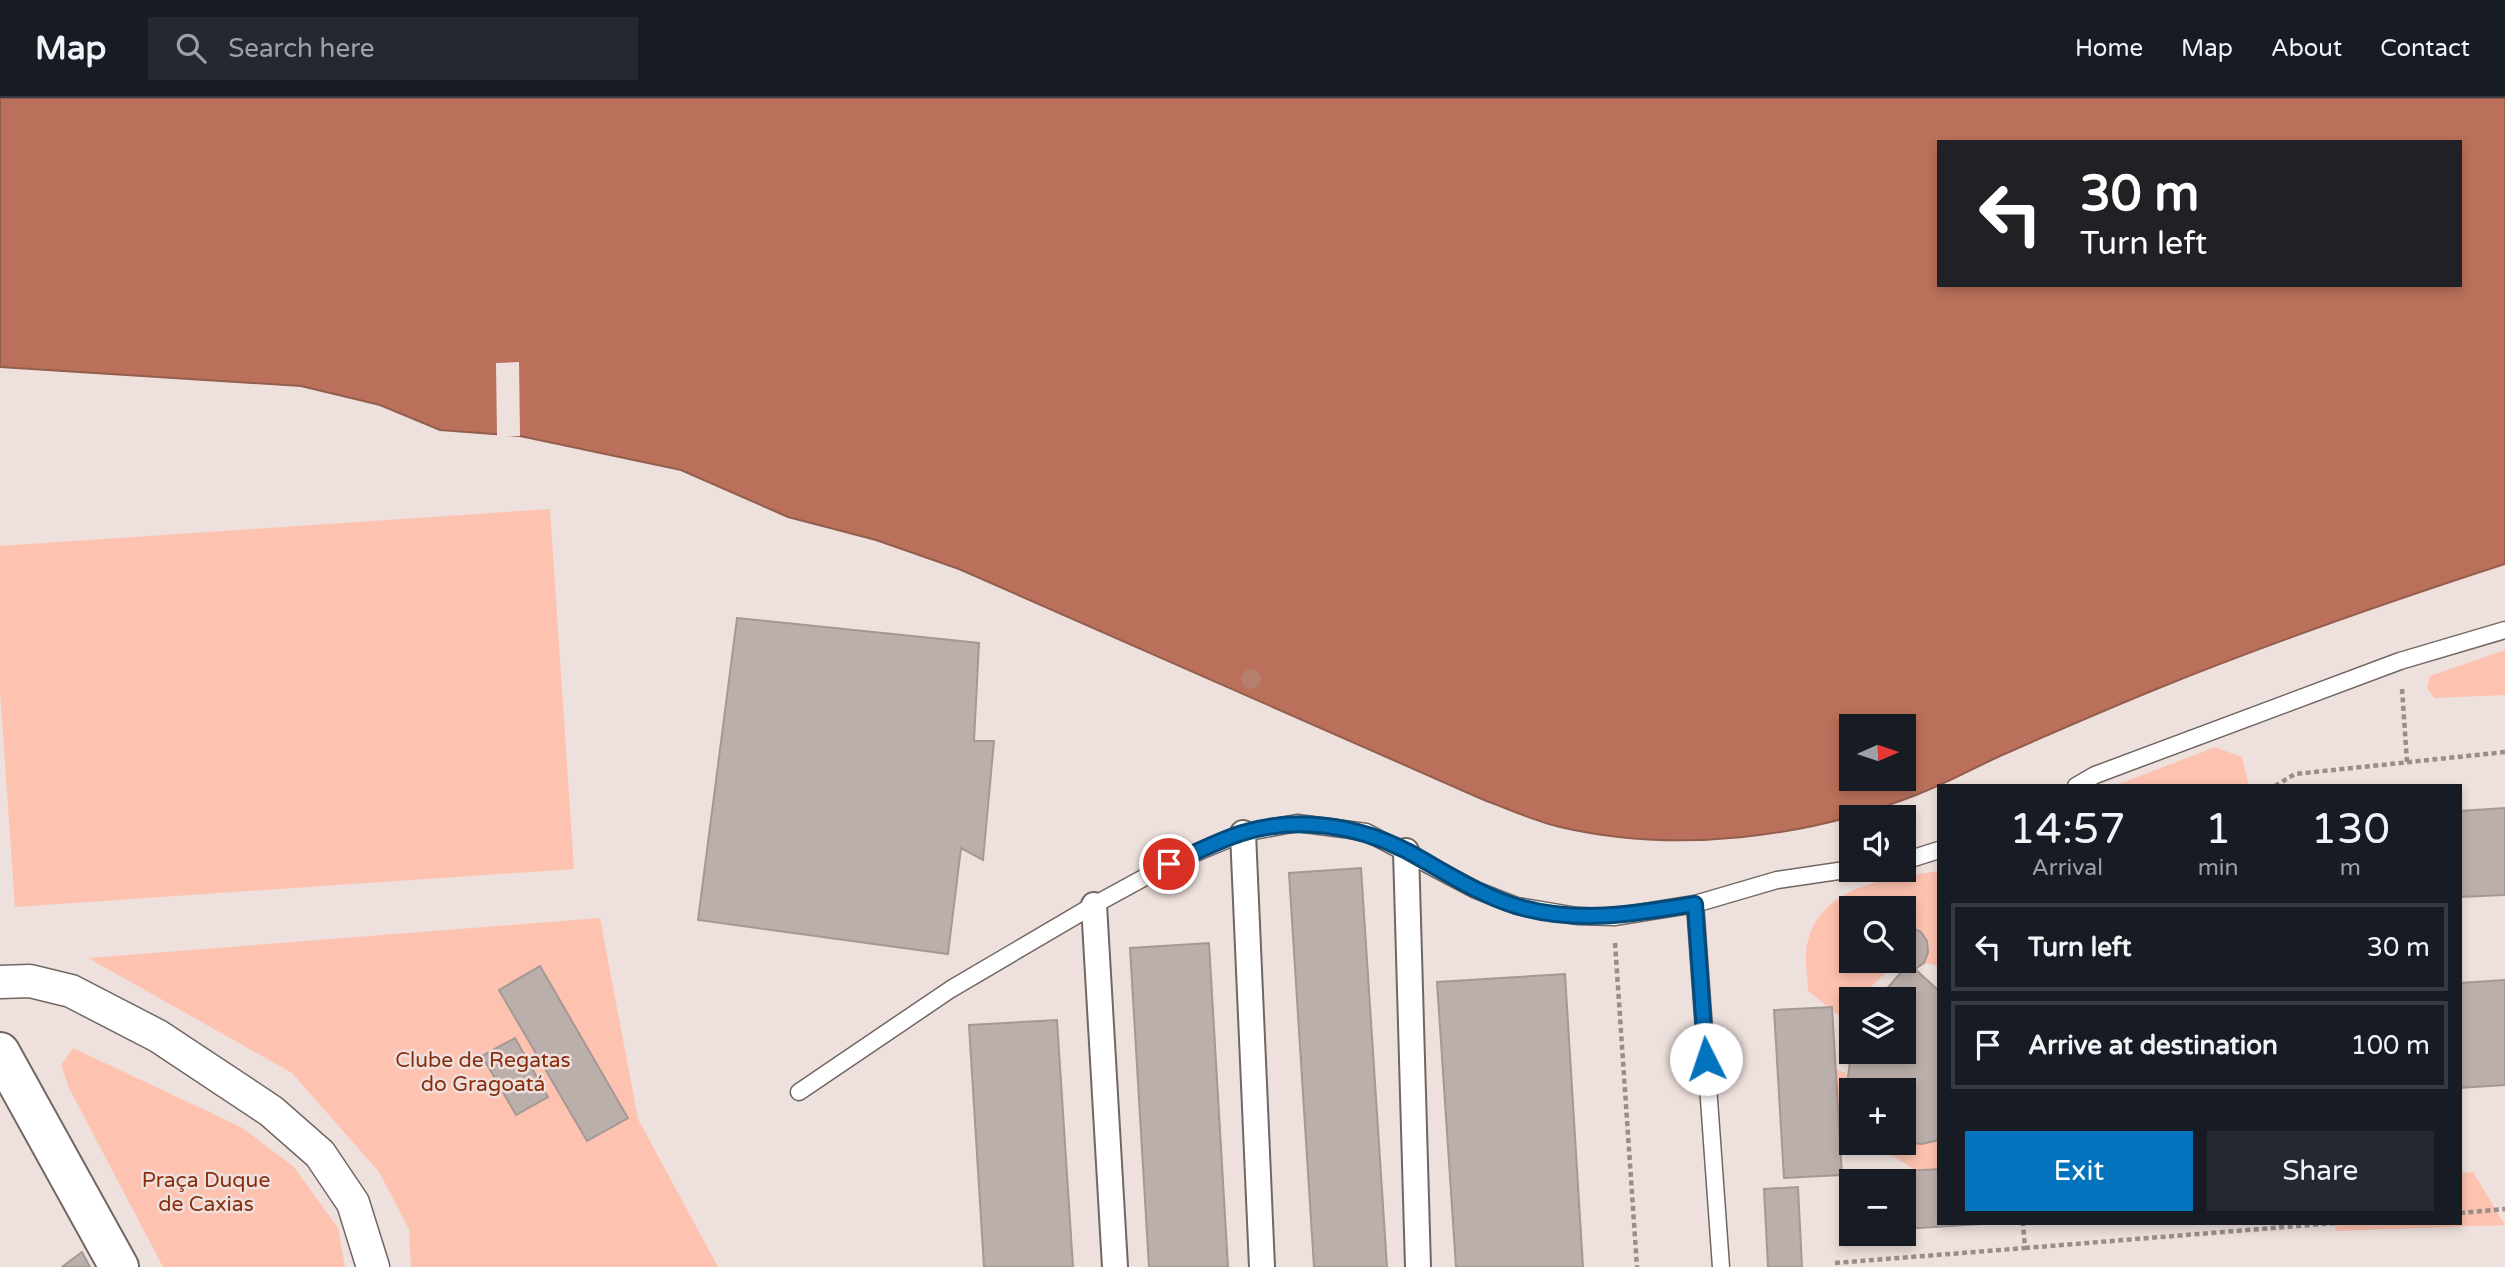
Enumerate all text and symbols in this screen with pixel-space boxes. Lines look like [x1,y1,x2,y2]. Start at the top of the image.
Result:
search box [148,17,638,80]
text: Map [35,29,106,68]
icon: search [172,29,210,67]
text: Search here [228,33,374,64]
text: Home [2075,34,2143,63]
text: Map [2181,34,2233,63]
text: About [2271,34,2342,63]
text: Contact [2380,34,2470,63]
text: 30 m [2080,165,2199,224]
icon: left [1965,168,2056,259]
text: Turn left [2080,225,2207,263]
north arrow [1839,714,1916,791]
map controls [1839,714,1916,1246]
text: 14:57 [2009,804,2126,855]
text: 1 [2205,804,2231,855]
text: 130 [2311,804,2390,855]
button: sound [1839,805,1916,882]
pin [1139,834,1199,894]
icon: arrive [1150,845,1188,883]
text: Arrival [2032,854,2103,882]
text: min [2198,854,2239,882]
text: m [2340,854,2361,882]
button: search [1839,896,1916,973]
icon: left [1969,928,2007,966]
text: Turn left [2028,932,2131,963]
text: 30 m [2367,932,2430,963]
button: layers [1839,987,1916,1064]
position arrow [1669,1022,1743,1096]
icon: arrive [1969,1026,2007,1064]
text: Arrive at destination [2028,1030,2278,1061]
text: 100 m [2350,1030,2430,1061]
park label: Clube de Regatas do Gragoatá [395,1048,571,1097]
button: + [1839,1078,1916,1155]
button: Exit [1965,1131,2193,1211]
button: Share [2207,1131,2434,1211]
park label: Praça Duque de Caxias [142,1168,270,1217]
button: − [1839,1169,1916,1246]

